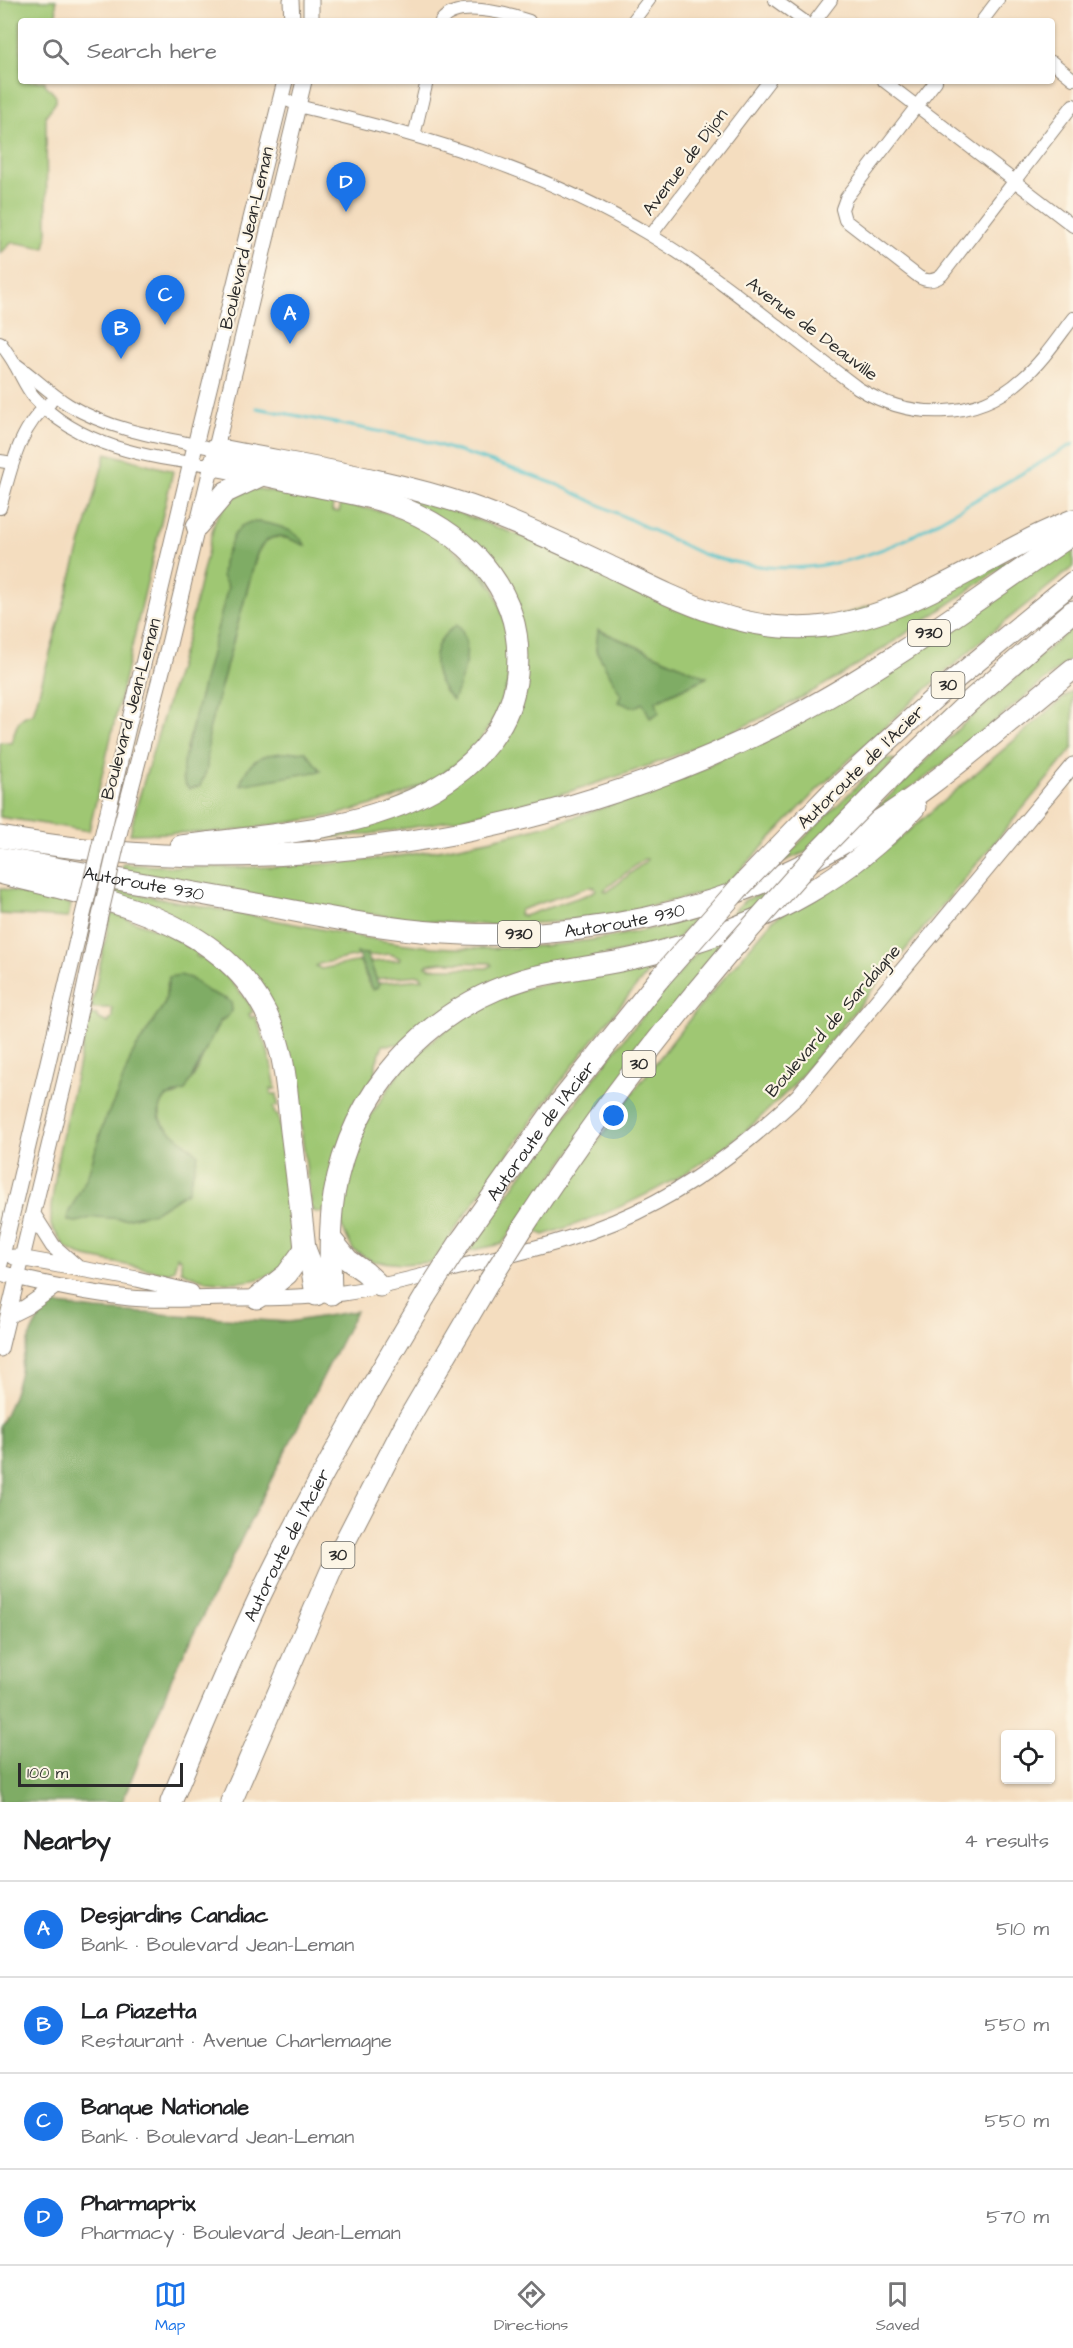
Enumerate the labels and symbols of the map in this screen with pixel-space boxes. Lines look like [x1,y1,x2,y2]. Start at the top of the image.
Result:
street label: Avenue de Dijon [636,103,734,221]
street label: Boulevard Jean-Leman [214,144,280,332]
pin: D [326,162,366,212]
street label: Avenue de Deauville [741,271,883,387]
pin: C [146,276,184,325]
pin: A [270,294,310,344]
pin: B [102,310,140,359]
street label: Boulevard Jean-Leman [95,616,167,802]
road number: 930 [908,620,950,646]
road number: 30 [932,672,964,698]
street label: Autoroute de l'Acier [792,699,930,835]
street label: Autoroute 930 [81,860,206,907]
street label: Autoroute 930 [563,897,688,943]
road number: 930 [498,921,540,947]
street label: Boulevard de Sardaigne [759,939,907,1104]
road number: 30 [622,1051,656,1077]
street label: Autoroute de l'Acier [481,1055,601,1206]
your location [599,1101,628,1130]
street label: Autoroute de l'Acier [237,1464,336,1626]
road number: 30 [322,1542,354,1568]
scale bar [18,1760,183,1788]

